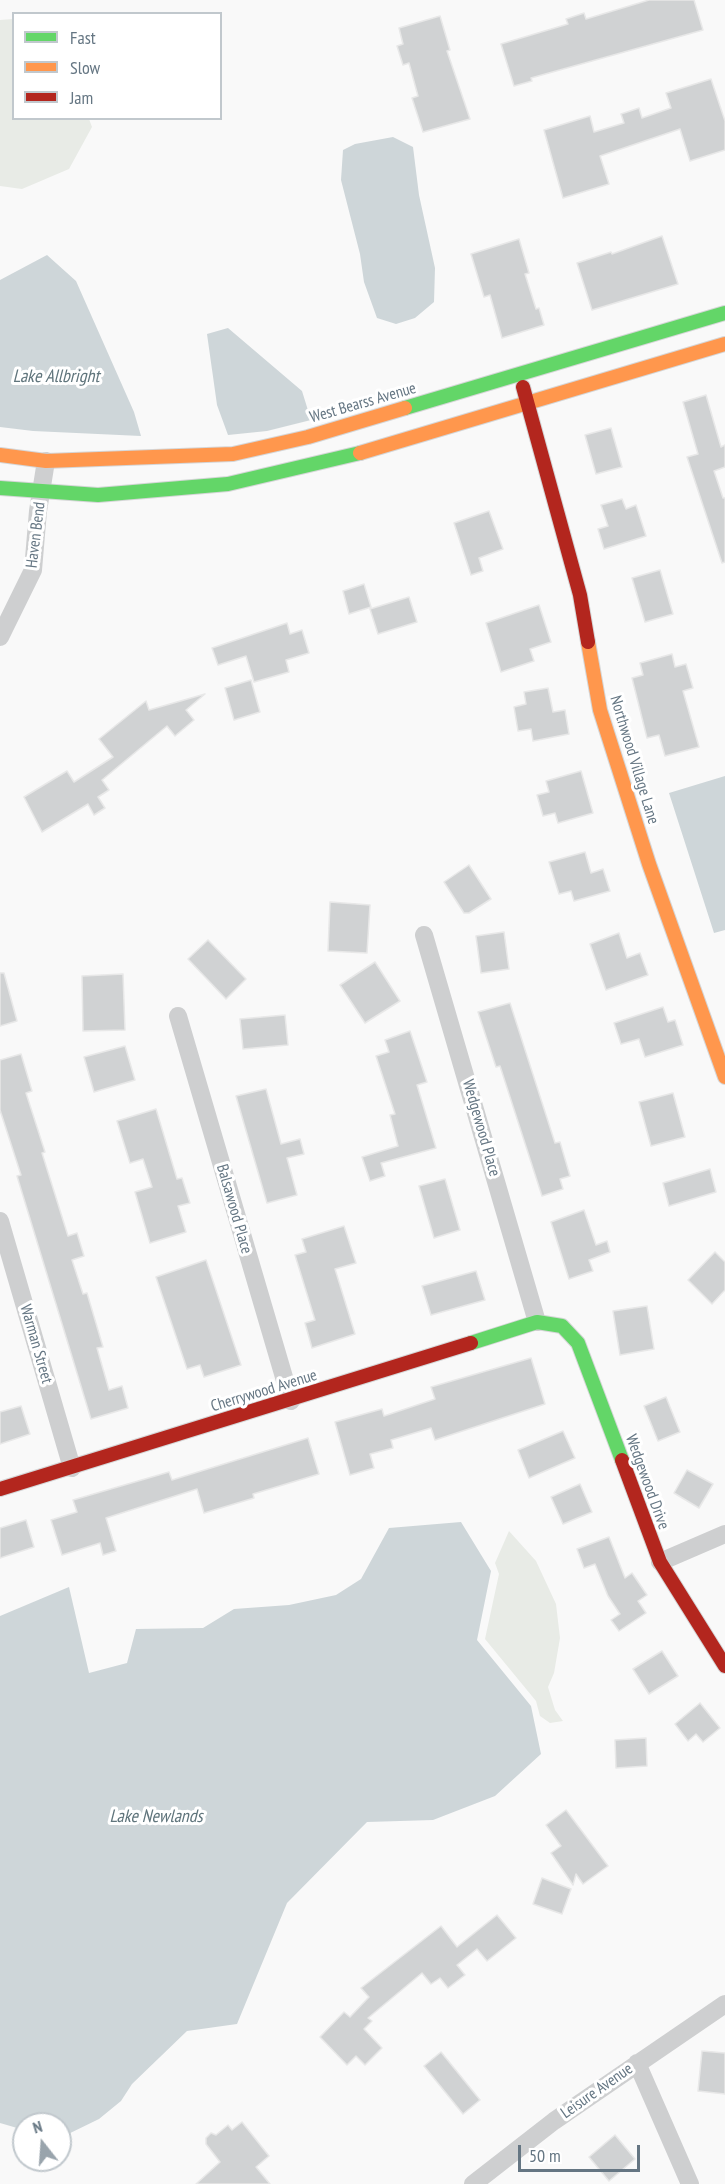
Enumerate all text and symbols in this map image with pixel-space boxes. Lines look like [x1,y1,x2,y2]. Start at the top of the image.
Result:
legend [12,12,222,120]
text: Fast [70,26,96,49]
text: Slow [70,56,100,79]
text: Jam [70,86,93,109]
water label: Lake Allbright [13,366,99,388]
street label: West Bearss Avenue [308,379,418,427]
street label: Haven Bend [22,501,50,569]
street label: Northwood Village Lane [605,693,663,827]
street label: Wedgewood Place [458,1077,504,1179]
street label: Balsawood Place [212,1162,256,1256]
street label: Warman Street [16,1302,56,1386]
street label: Cherrywood Avenue [209,1366,319,1416]
street label: Wedgewood Drive [621,1432,673,1532]
water label: Lake Newlands [109,1806,203,1828]
street label: Leisure Avenue [557,2059,637,2123]
north arrow [12,2112,72,2172]
text: N [30,2116,44,2138]
scale bar [521,2133,642,2171]
text: 50 m [529,2144,561,2167]

